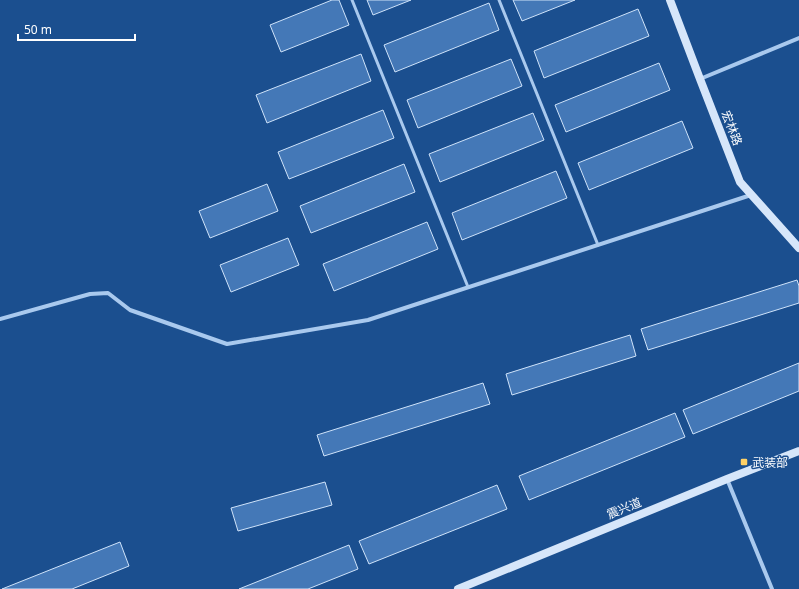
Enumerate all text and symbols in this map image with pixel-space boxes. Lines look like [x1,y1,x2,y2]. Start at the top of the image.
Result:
scale bar [18,16,135,42]
text: 50 m [24,21,52,38]
street label: 宏林路 [718,108,746,148]
place label: 武装部 [752,454,788,471]
marker: 武装部 [739,457,749,467]
street label: 震兴道 [604,493,644,523]

